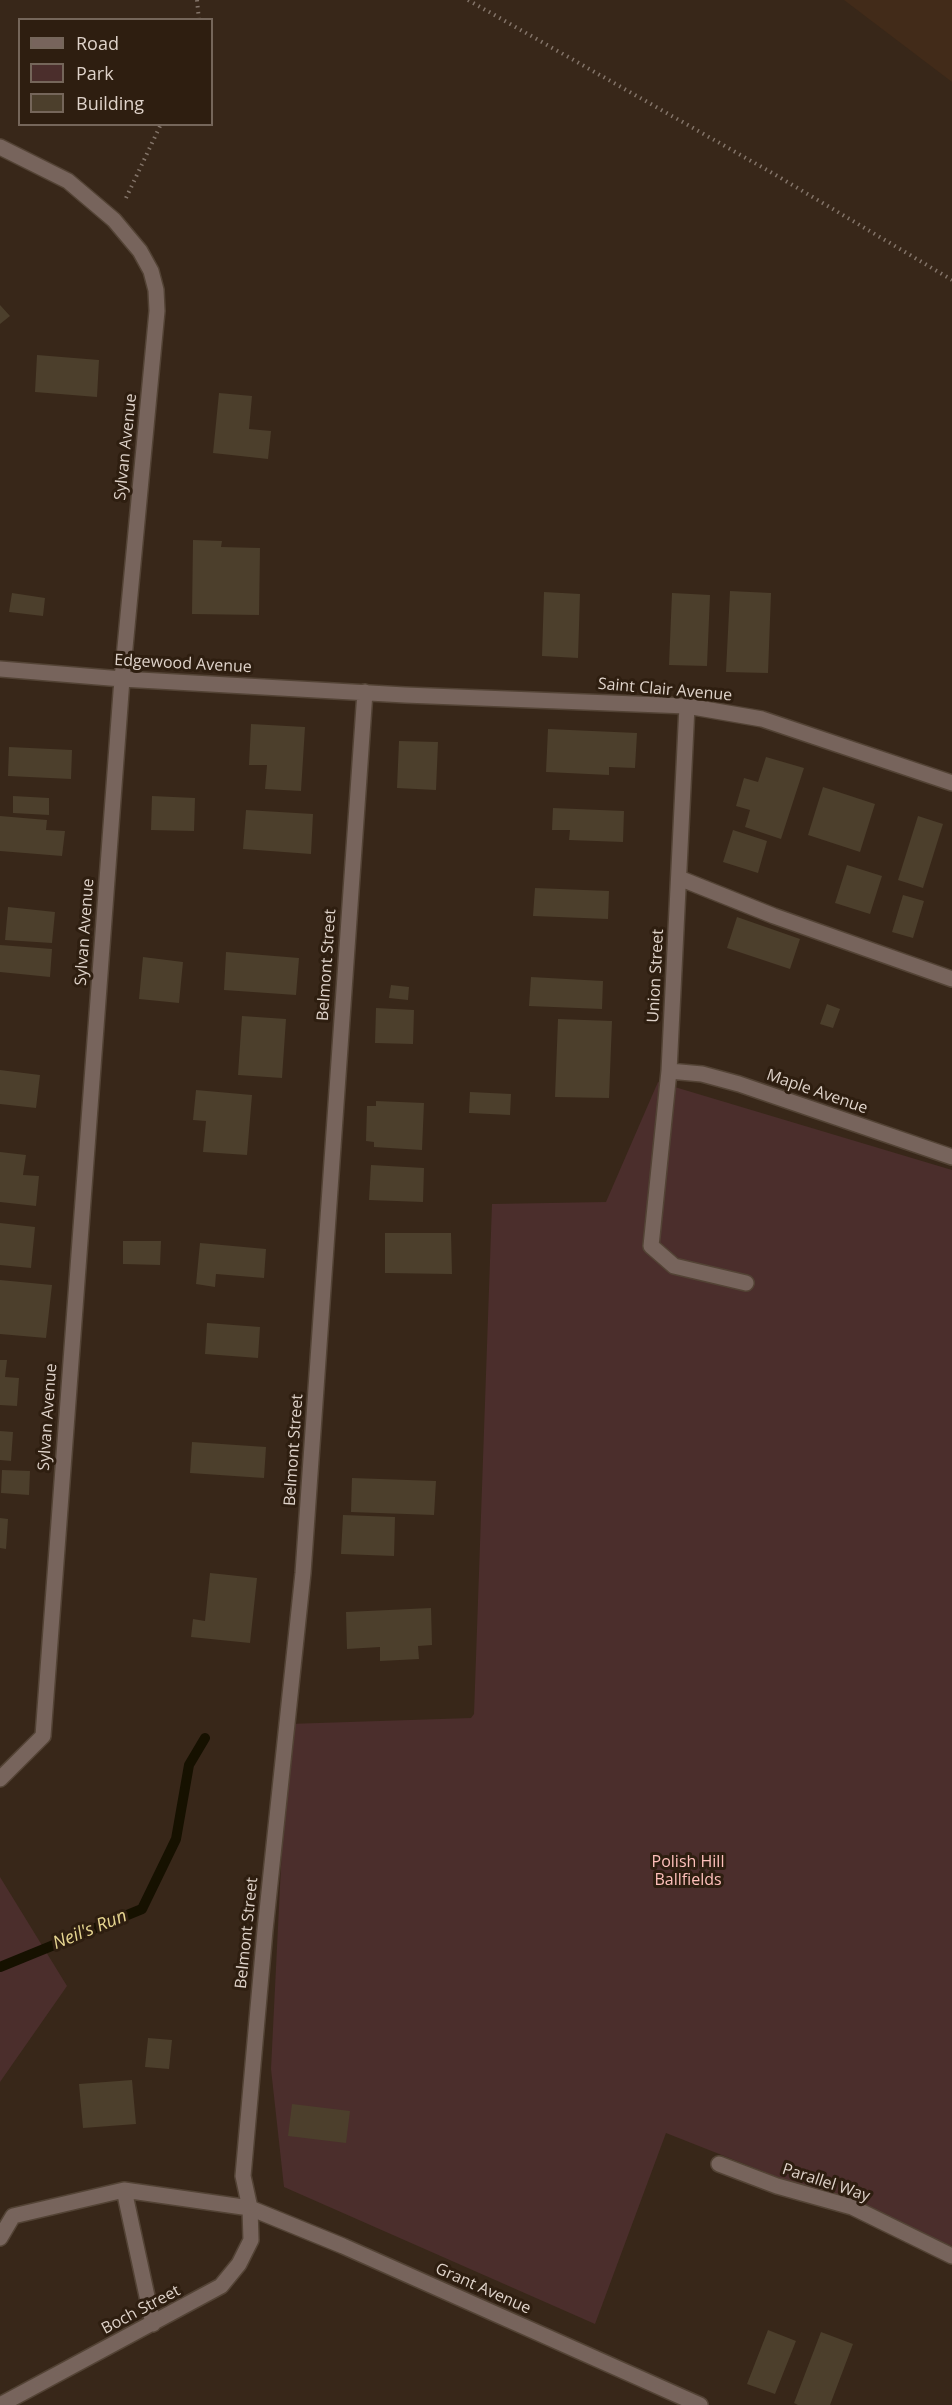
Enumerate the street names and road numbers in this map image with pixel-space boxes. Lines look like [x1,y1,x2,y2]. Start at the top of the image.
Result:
street label: Sylvan Avenue [111,393,141,501]
street label: Edgewood Avenue [114,651,252,677]
street label: Saint Clair Avenue [597,675,733,705]
street label: Sylvan Avenue [72,878,98,986]
street label: Belmont Street [314,908,340,1022]
street label: Union Street [644,929,668,1023]
street label: Maple Avenue [764,1066,870,1118]
street label: Sylvan Avenue [35,1363,61,1471]
street label: Belmont Street [281,1393,307,1507]
street label: Belmont Street [232,1876,262,1990]
street label: Parallel Way [780,2160,872,2206]
street label: Grant Avenue [432,2259,534,2319]
street label: Boch Street [98,2281,184,2339]

